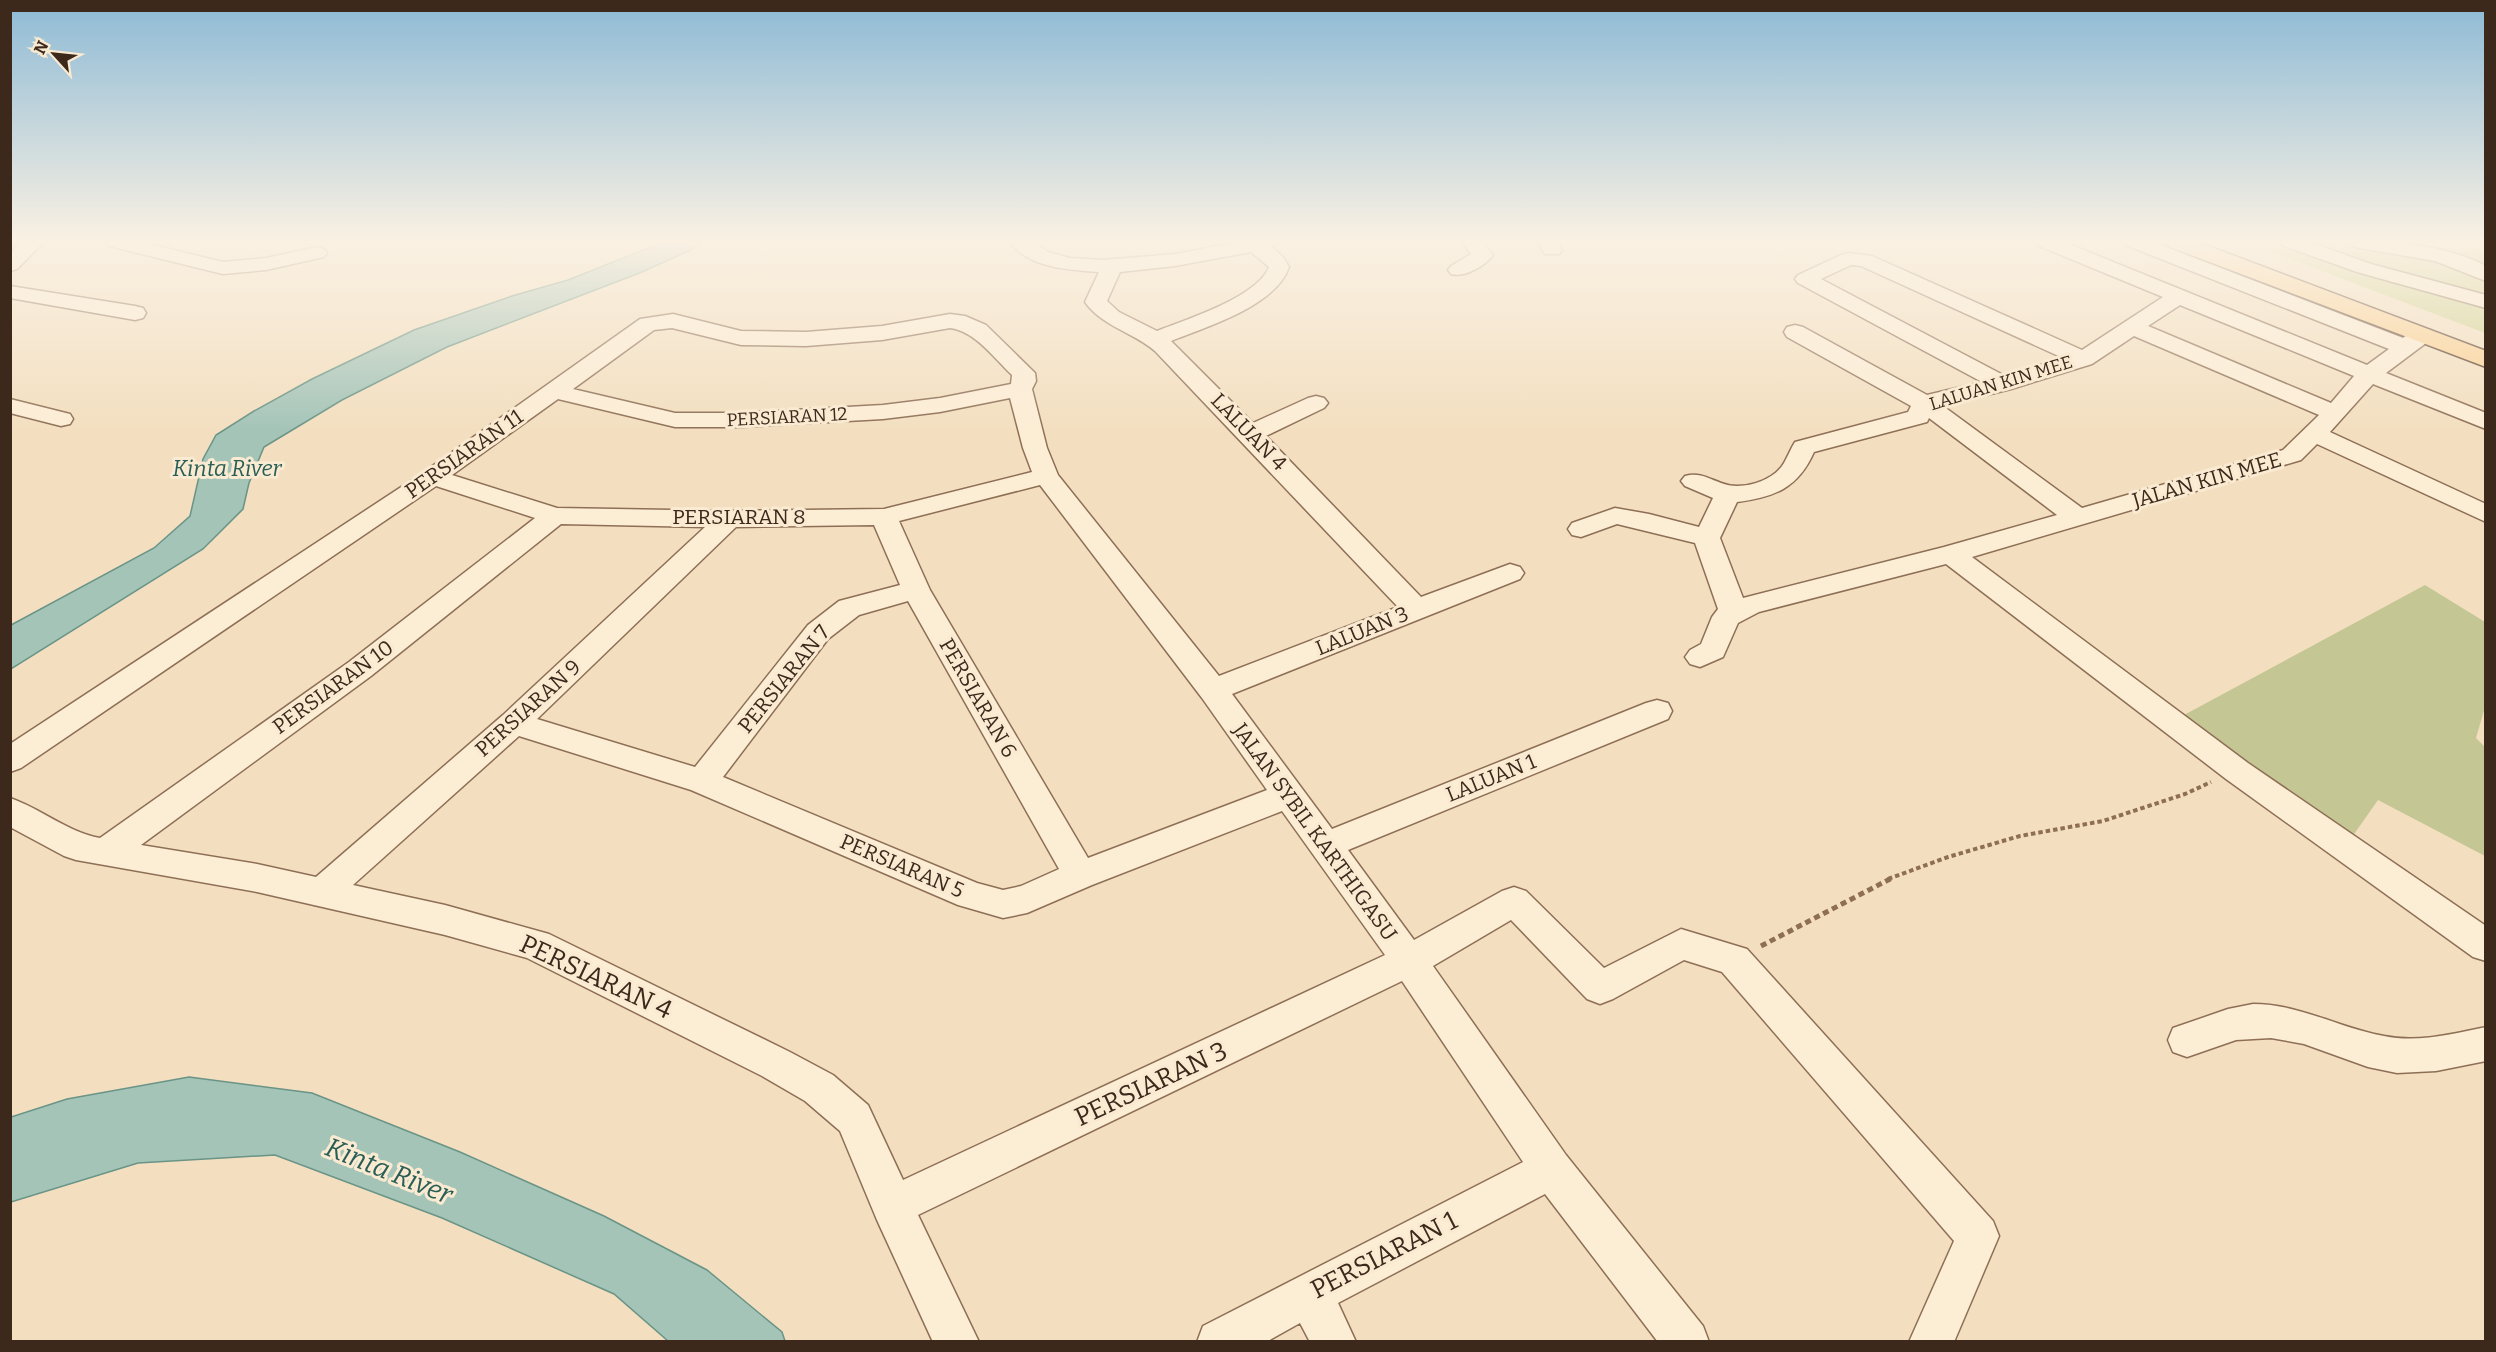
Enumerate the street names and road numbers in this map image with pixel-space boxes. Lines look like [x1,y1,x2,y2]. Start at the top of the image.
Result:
street label: LALUAN KIN MEE [1927,351,2075,415]
street label: LALUAN 4 [1206,388,1292,476]
street label: PERSIARAN 12 [726,403,848,431]
street label: PERSIARAN 11 [400,404,528,504]
street label: JALAN KIN MEE [2129,446,2284,514]
street label: PERSIARAN 8 [672,504,806,530]
street label: LALUAN 3 [1312,601,1412,661]
street label: PERSIARAN 7 [733,619,836,738]
street label: PERSIARAN 6 [933,634,1023,762]
street label: PERSIARAN 10 [268,635,398,739]
street label: PERSIARAN 9 [470,654,586,762]
street label: JALAN SYBIL KARTHIGASU [1227,717,1403,946]
street label: LALUAN 1 [1442,748,1540,808]
street label: PERSIARAN 5 [836,828,968,904]
street label: PERSIARAN 4 [515,928,677,1026]
street label: PERSIARAN 3 [1070,1035,1232,1133]
street label: PERSIARAN 1 [1306,1205,1463,1305]

